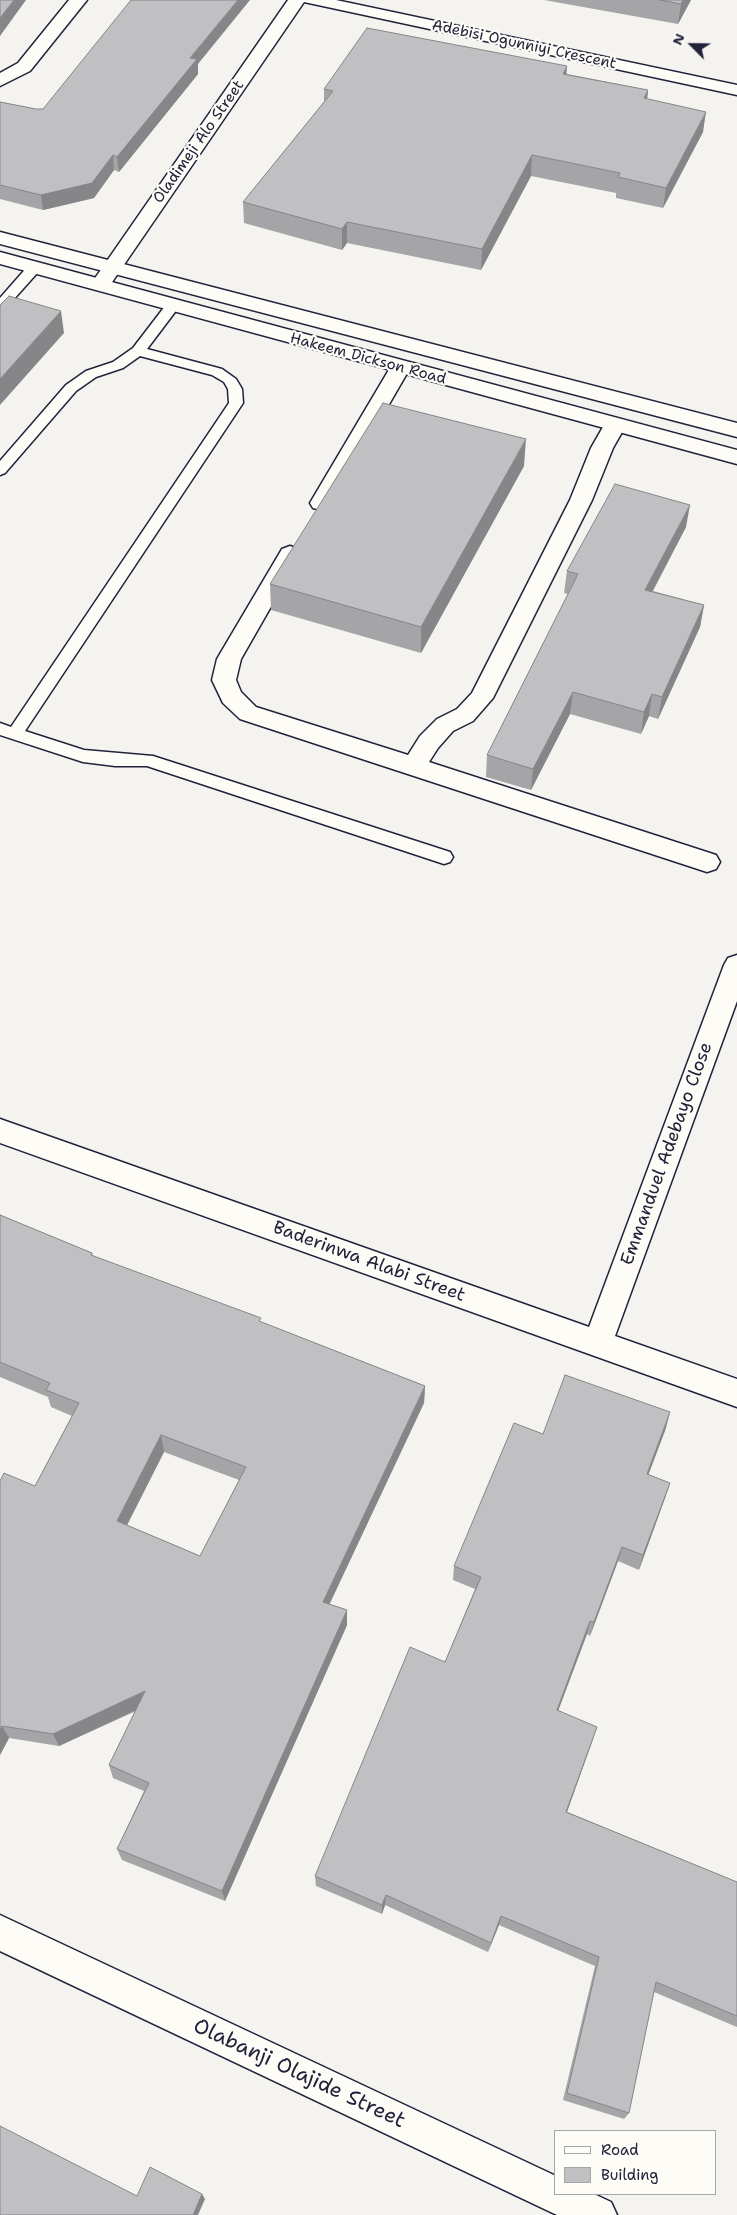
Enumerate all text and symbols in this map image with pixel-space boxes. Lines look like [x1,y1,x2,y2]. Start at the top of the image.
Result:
street label: Adebisi Ogunniyi Crescent [430,17,618,73]
north arrow [667,20,717,70]
text: N [668,31,689,48]
street label: Oladimeji Alo Street [150,77,248,207]
street label: Hakeem Dickson Road [288,330,448,388]
street label: Emmanduel Adebayo Close [617,1040,717,1268]
street label: Baderinwa Alabi Street [270,1217,468,1307]
street label: Olabanji Olajide Street [189,2014,409,2134]
legend [554,2130,717,2195]
text: Road [601,2140,639,2160]
text: Building [601,2165,658,2185]

